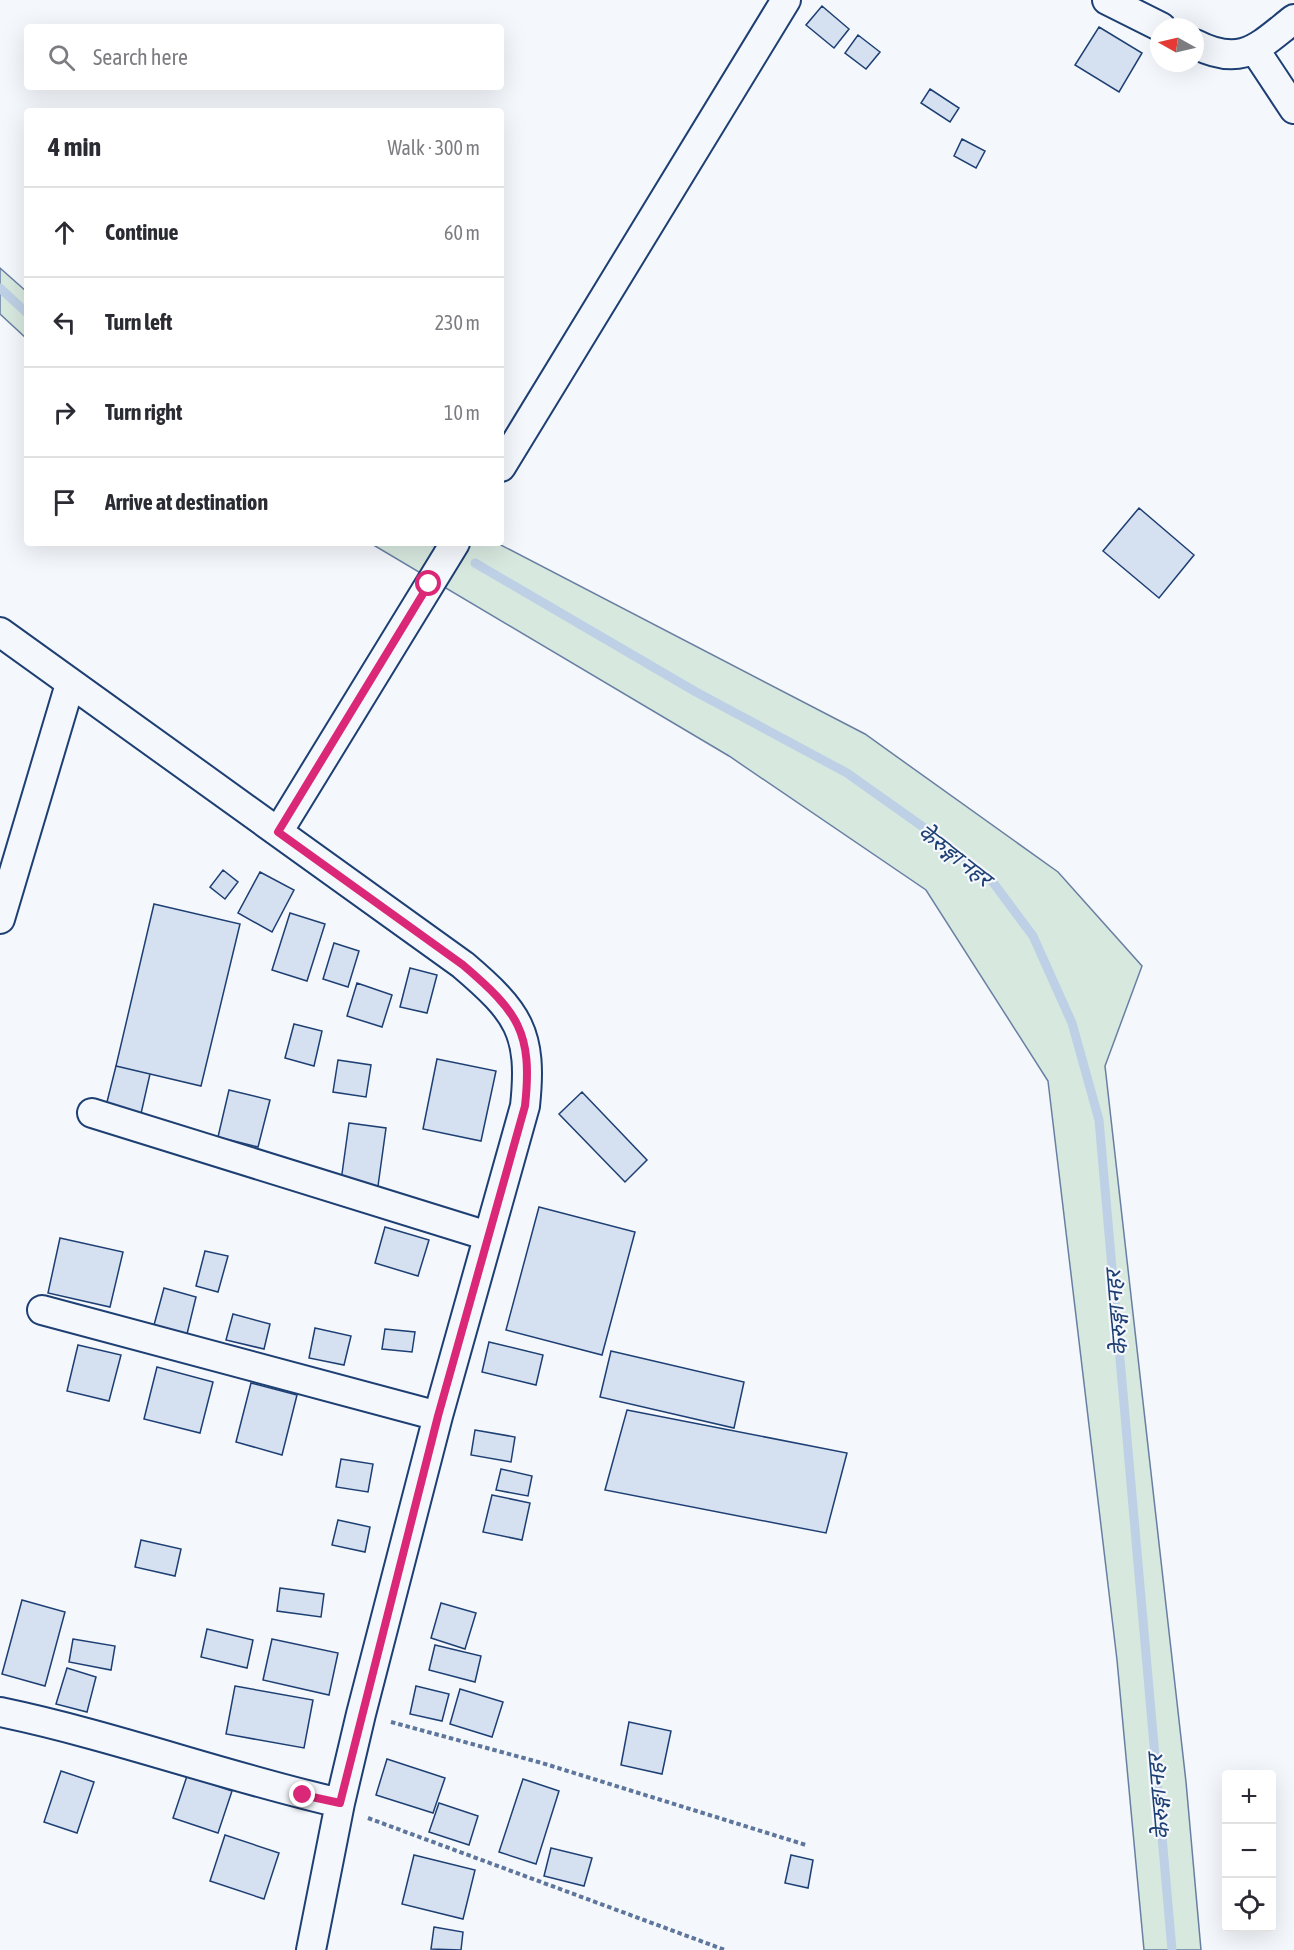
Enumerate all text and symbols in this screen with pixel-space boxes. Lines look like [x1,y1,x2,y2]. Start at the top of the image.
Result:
north arrow [1150,18,1204,72]
search box [24,24,504,90]
icon: search [45,41,78,74]
text: Search here [93,44,188,70]
text: 4 min [48,132,101,162]
text: Walk · 300 m [388,136,480,159]
icon: ahead [48,216,81,249]
text: Continue [105,219,179,245]
text: 60 m [444,221,480,244]
icon: left [48,306,81,339]
text: Turn left [105,309,172,335]
text: 230 m [435,311,480,334]
icon: right [48,396,81,429]
text: Turn right [105,399,182,425]
text: 10 m [444,401,480,424]
icon: arrive [48,486,81,519]
text: Arrive at destination [105,489,268,515]
route start [415,570,441,596]
water label: केेरुङ्गा नहर [913,818,1000,894]
water label: केेरुङ्गा नहर [1099,1265,1133,1357]
water label: केेरुङ्गा नहर [1141,1749,1175,1841]
map controls [1222,1770,1276,1932]
button: + [1222,1770,1276,1824]
route end [289,1781,315,1807]
button: − [1222,1824,1276,1878]
button: locate [1222,1878,1276,1932]

